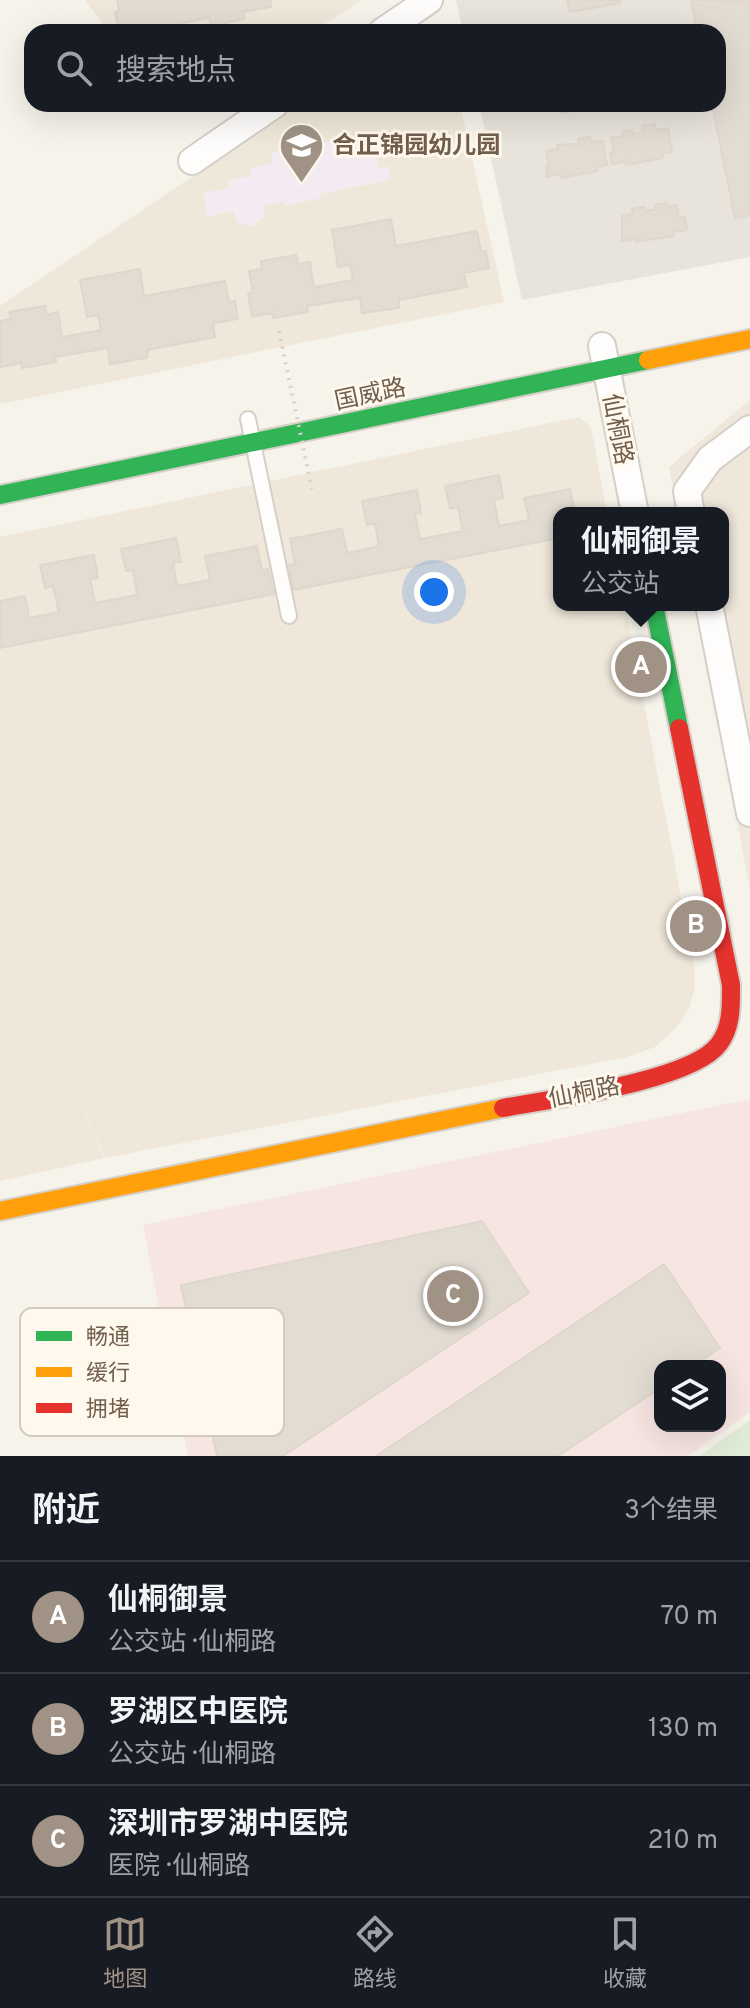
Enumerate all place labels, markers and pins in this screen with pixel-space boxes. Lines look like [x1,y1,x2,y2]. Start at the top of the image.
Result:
school or university icon: 合正锦园幼儿园 [277,121,325,184]
place label: 合正锦园幼儿园 [332,132,500,162]
pin: A [615,637,667,697]
pin: B [670,896,722,956]
pin: C [427,1266,479,1326]

